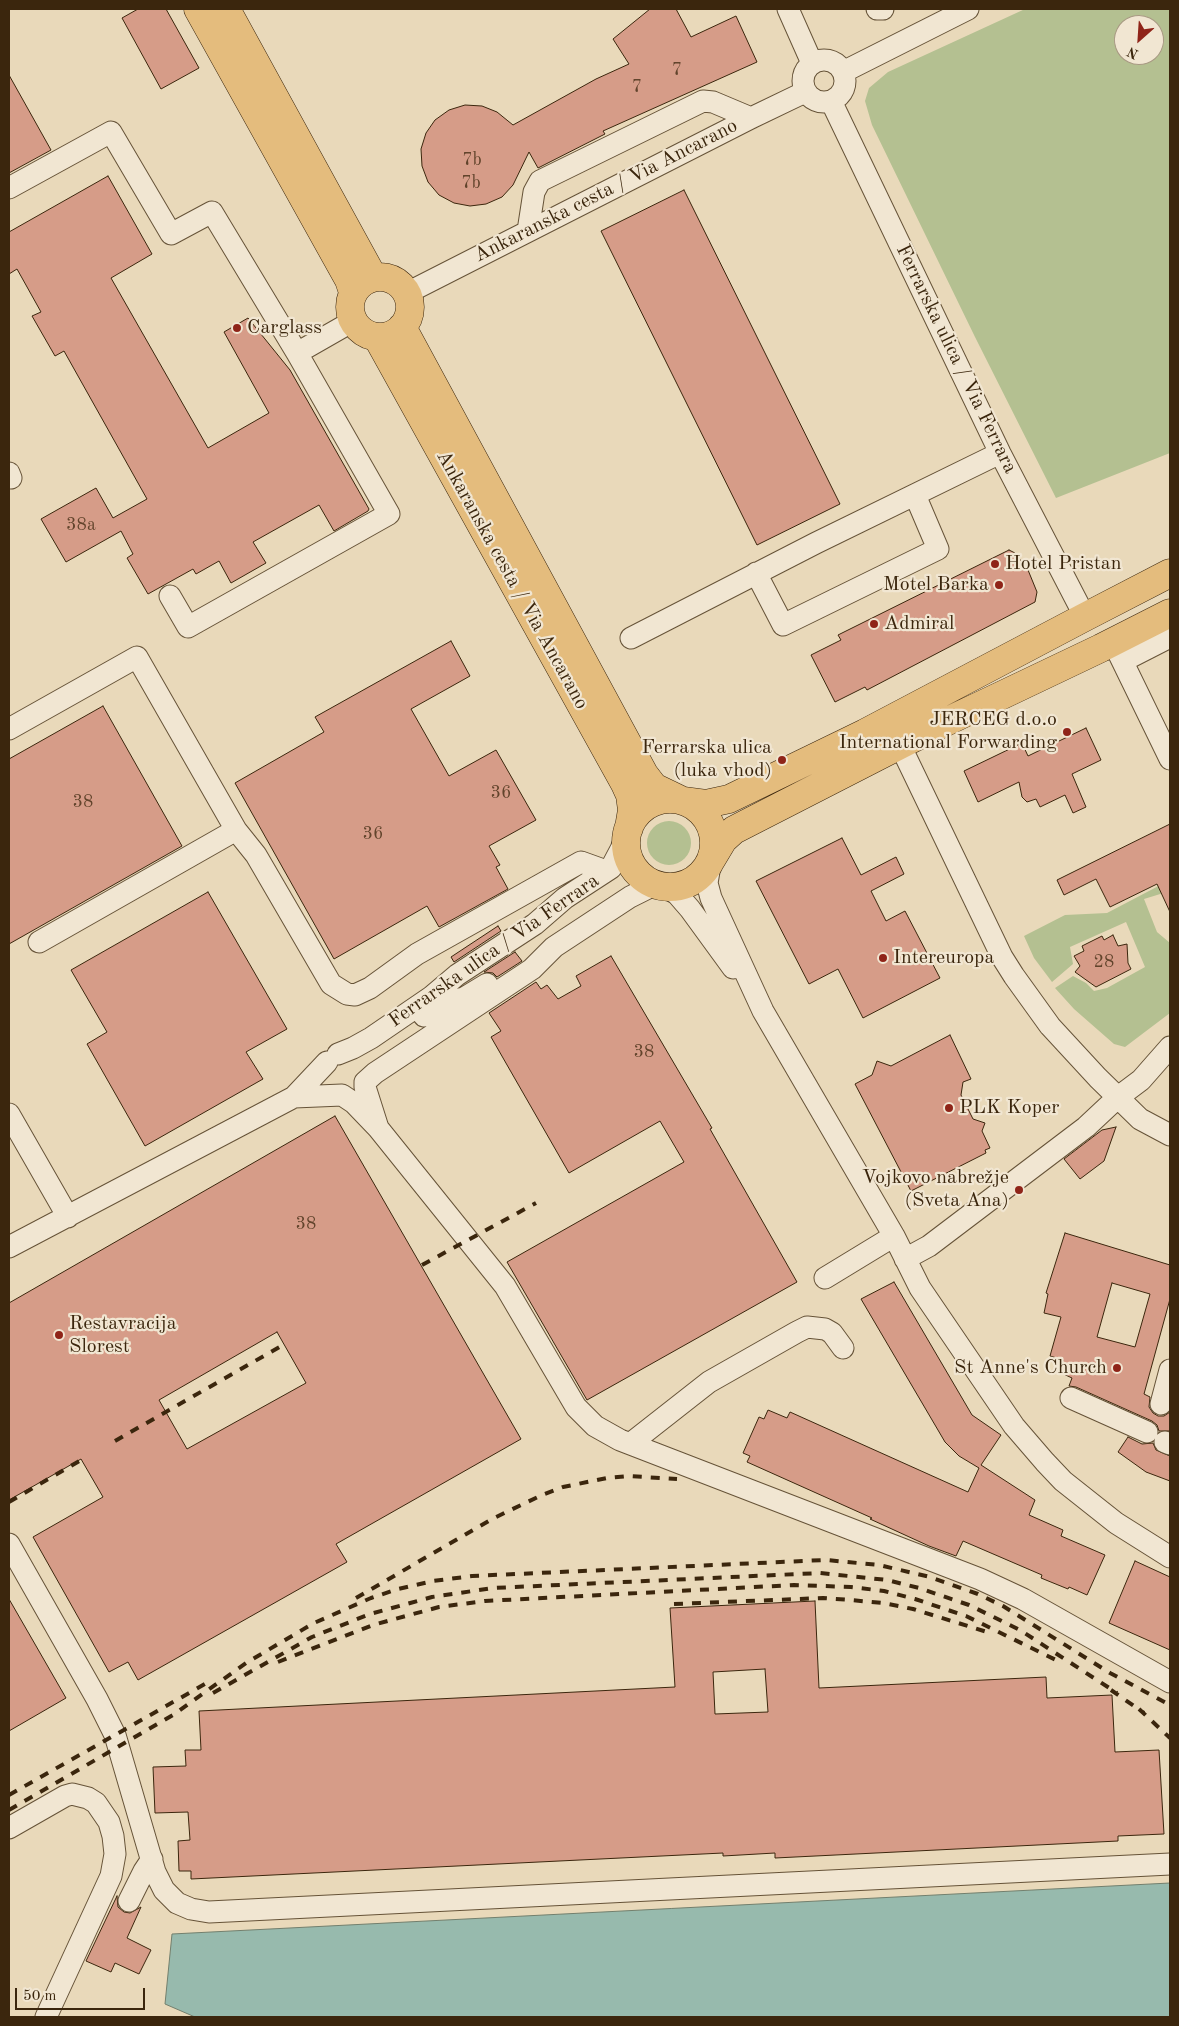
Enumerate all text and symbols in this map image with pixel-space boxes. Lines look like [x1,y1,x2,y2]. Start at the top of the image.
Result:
north arrow [1114,15,1164,65]
text: N [1125,44,1141,61]
house number: 7 [672,59,682,81]
house number: 7 [632,76,642,98]
street label: Ankaranska cesta / Via Ancarano [470,114,742,268]
house number: 7b [462,149,482,171]
house number: 7b [461,172,481,194]
street label: Ferrarska ulica / Via Ferrara [890,241,1022,477]
place label: Carglass [247,316,322,340]
marker: Carglass [231,322,243,334]
street label: Ankaranska cesta / Via Ancarano [431,446,593,714]
house number: 38a [66,514,96,536]
place label: Hotel Pristan [1005,552,1121,576]
marker: Hotel Pristan [989,558,1001,570]
place label: Motel Barka [883,573,989,597]
marker: Motel Barka [993,579,1005,591]
place label: Admiral [884,612,954,636]
marker: Admiral [868,618,880,630]
place label: JERCEG d.o.o International Forwarding [839,708,1057,755]
marker: JERCEG d.o.o International Forwarding [1061,726,1073,738]
place label: Ferrarska ulica (luka vhod) [642,736,772,783]
marker: Ferrarska ulica (luka vhod) [776,754,788,766]
house number: 36 [491,782,511,804]
house number: 38 [73,791,93,813]
house number: 36 [363,823,383,845]
street label: Ferrarska ulica / Via Ferrara [384,869,604,1033]
place label: Intereuropa [893,946,994,970]
house number: 28 [1094,951,1114,973]
marker: Intereuropa [877,952,889,964]
house number: 38 [634,1041,654,1063]
place label: PLK Koper [959,1096,1060,1120]
marker: PLK Koper [943,1102,955,1114]
place label: Vojkovo nabrežje (Sveta Ana) [862,1166,1009,1213]
marker: Vojkovo nabrežje (Sveta Ana) [1013,1184,1025,1196]
house number: 38 [296,1213,316,1235]
place label: Restavracija Slorest [69,1312,177,1359]
marker: Restavracija Slorest [53,1329,65,1341]
place label: St Anne's Church [954,1356,1107,1380]
marker: St Anne's Church [1111,1362,1123,1374]
scale bar [18,1978,148,2010]
text: 50 m [23,1989,57,2004]

